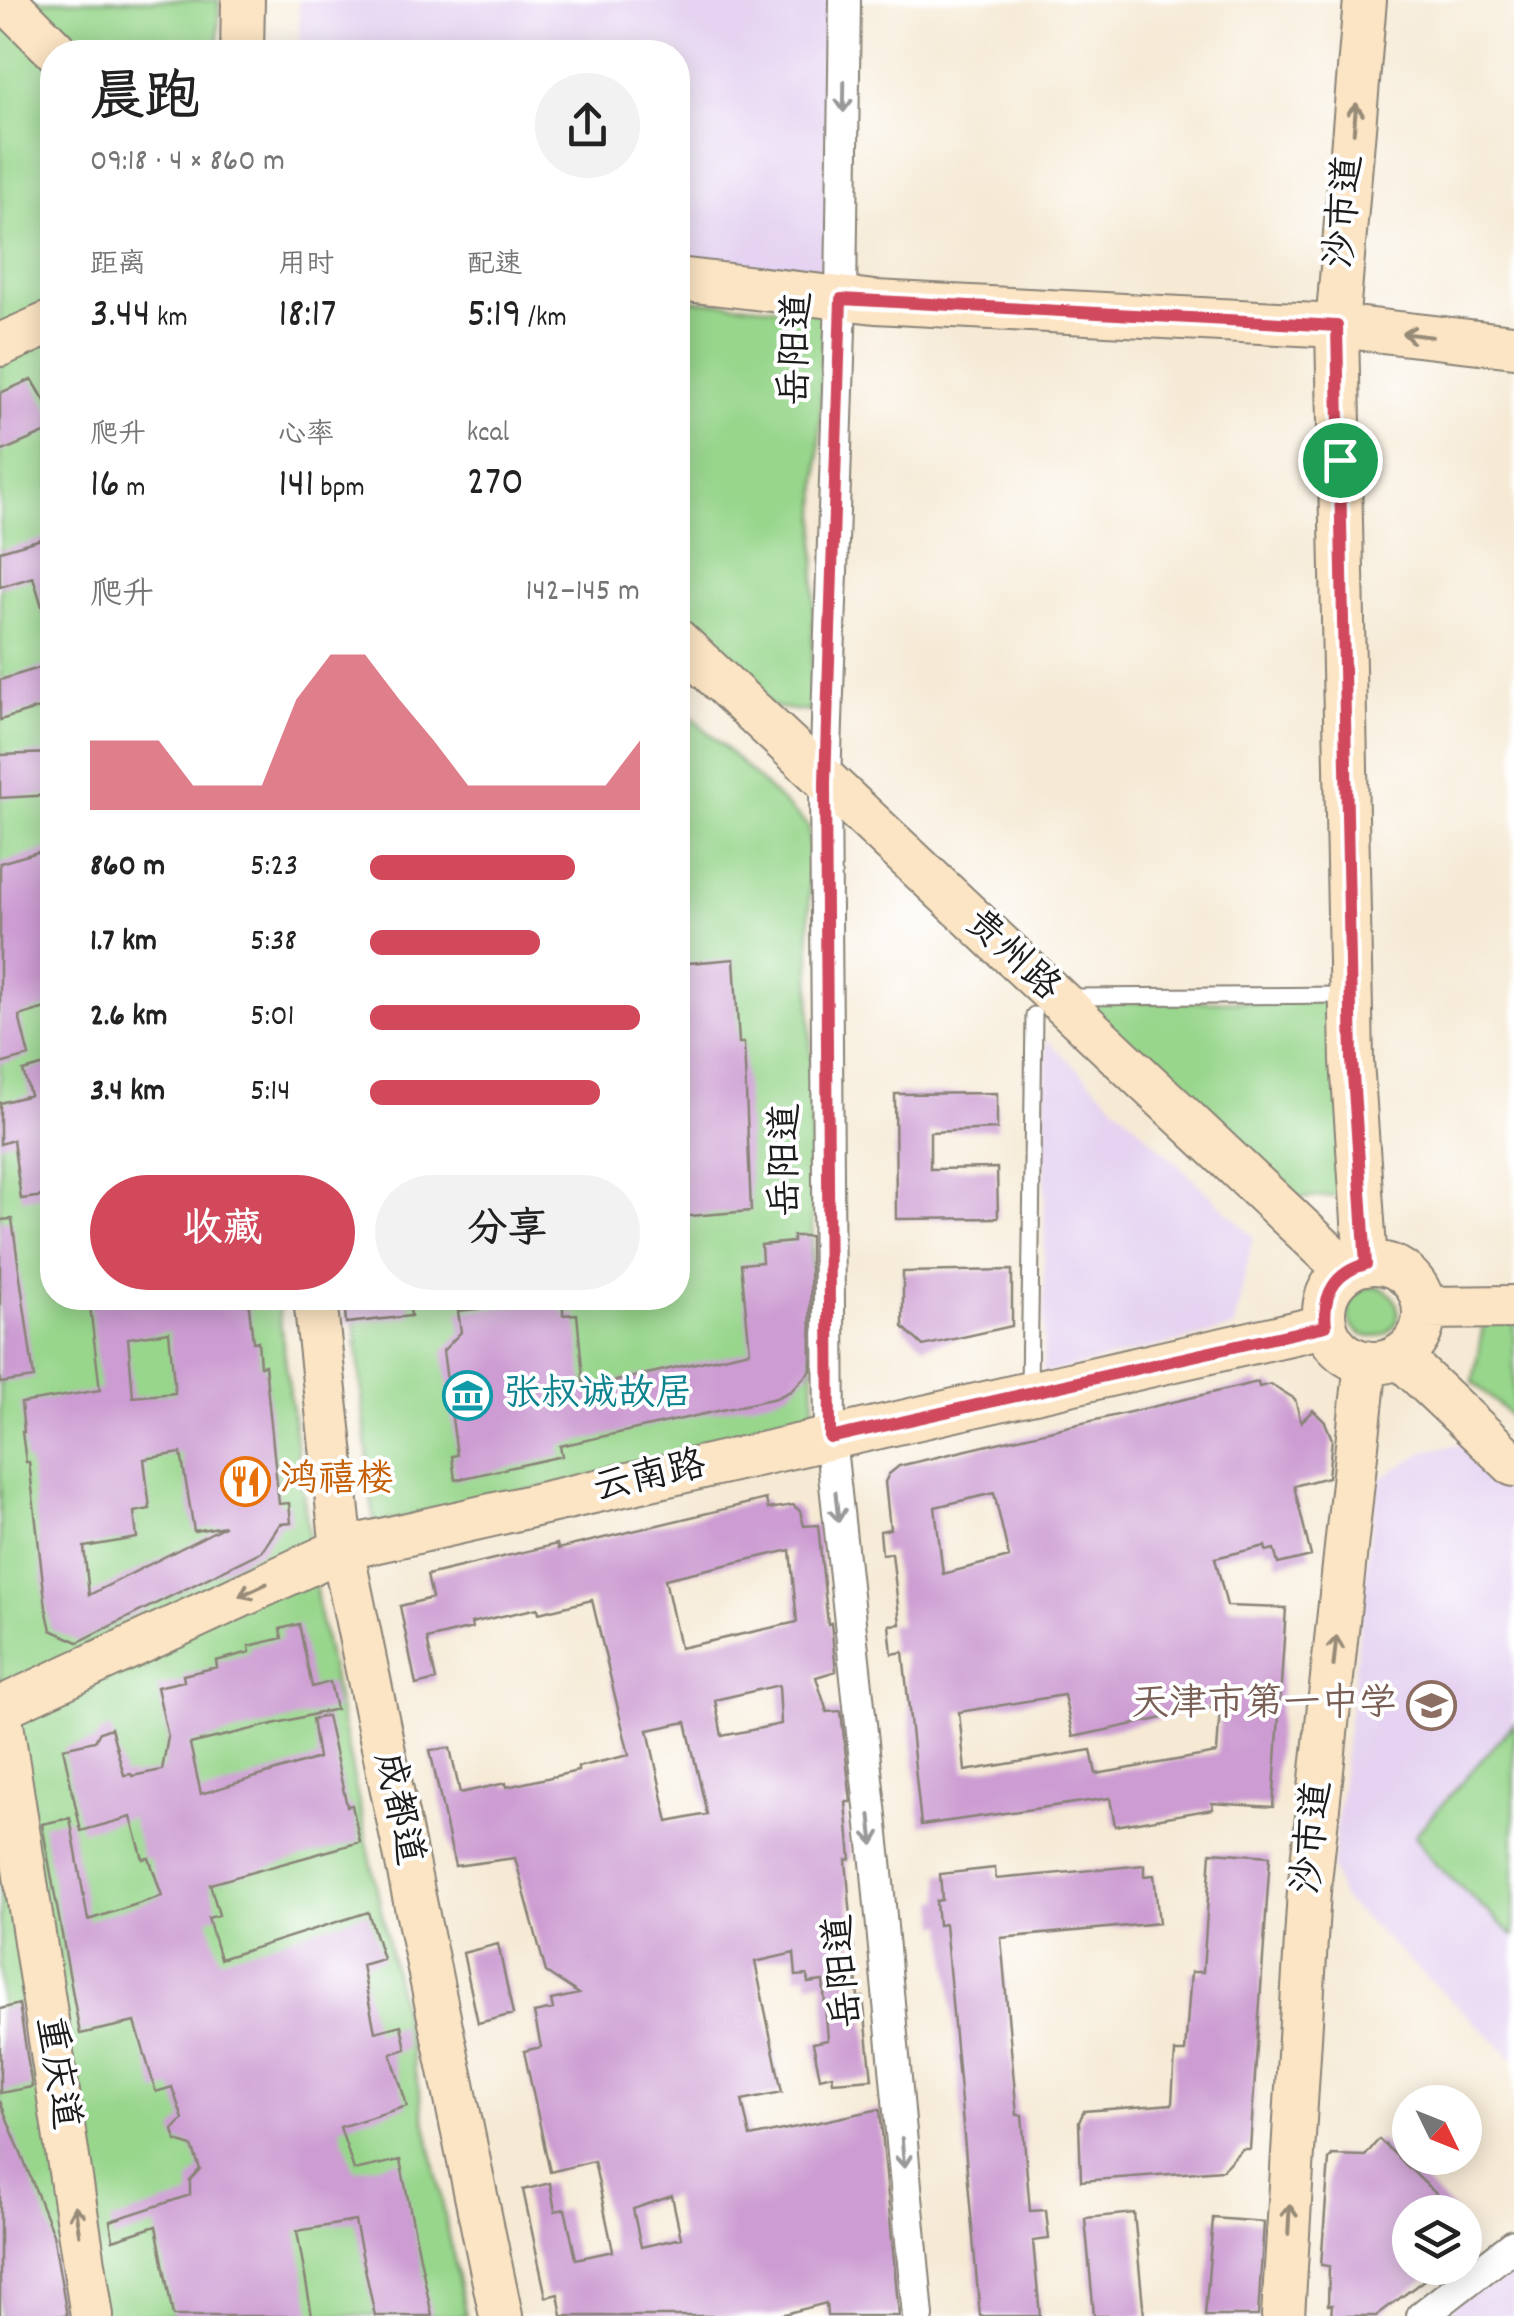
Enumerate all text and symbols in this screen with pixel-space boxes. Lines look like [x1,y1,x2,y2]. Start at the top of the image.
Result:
text: 晨跑 [90,63,200,142]
button: share [535,73,640,178]
one-way arrow [834,80,854,113]
one-way arrow [1345,102,1364,134]
text: 09:18 · 4 × 860 m [90,140,285,186]
street label: 沙市道 [1315,153,1379,271]
text: 距离 [90,247,146,287]
text: 用时 [278,247,334,287]
text: 配速 [467,247,523,287]
text: 3.44 [90,287,150,347]
text: 18:17 [278,287,337,347]
text: 5:19 [467,287,522,347]
street label: 岳阳道 [770,291,828,407]
text: km [150,300,188,340]
text: /km [522,300,567,340]
one-way arrow [1402,325,1434,344]
text: kcal [467,415,509,455]
text: 爬升 [90,417,146,457]
text: 心率 [278,417,334,457]
pin [1298,418,1383,503]
icon: arrive [1313,433,1368,488]
text: 270 [467,455,524,515]
text: 16 [90,457,120,517]
text: 141 [278,457,314,517]
text: m [120,470,145,510]
text: bpm [314,470,365,510]
text: 142–145 m [525,570,640,616]
text: 爬升 [90,574,154,620]
text: 860 m [90,845,165,891]
text: 5:23 [250,845,298,891]
street label: 贵州路 [951,898,1071,1016]
text: 1.7 km [90,920,157,966]
text: 5:38 [250,920,297,966]
text: 2.6 km [90,995,167,1041]
text: 5:01 [250,995,295,1041]
text: 3.4 km [90,1070,165,1116]
text: 5:14 [250,1070,290,1116]
street label: 岳阳道 [761,1103,816,1217]
button: 收藏 [90,1175,355,1290]
button: 分享 [375,1175,640,1290]
place label: 张叔诚故居 [503,1369,693,1424]
museum icon: 张叔诚故居 [442,1370,494,1422]
street label: 云南路 [588,1439,712,1519]
place label: 鸿禧楼 [280,1455,394,1510]
restaurant icon: 鸿禧楼 [219,1456,271,1508]
one-way arrow [828,1490,847,1522]
one-way arrow [239,1582,269,1601]
one-way arrow [1326,1635,1345,1667]
place label: 天津市第一中学 [1131,1679,1397,1734]
school or university icon: 天津市第一中学 [1406,1680,1458,1732]
street label: 成都道 [357,1748,435,1870]
street label: 沙市道 [1282,1778,1348,1898]
one-way arrow [863,1813,882,1846]
street label: 岳阳道 [814,1912,878,2030]
street label: 重庆道 [19,2012,91,2134]
north arrow [1392,2085,1482,2175]
map controls [1392,2085,1482,2285]
one-way arrow [893,2137,912,2169]
button: layers [1392,2195,1482,2285]
one-way arrow [1280,2203,1299,2235]
one-way arrow [68,2204,86,2236]

